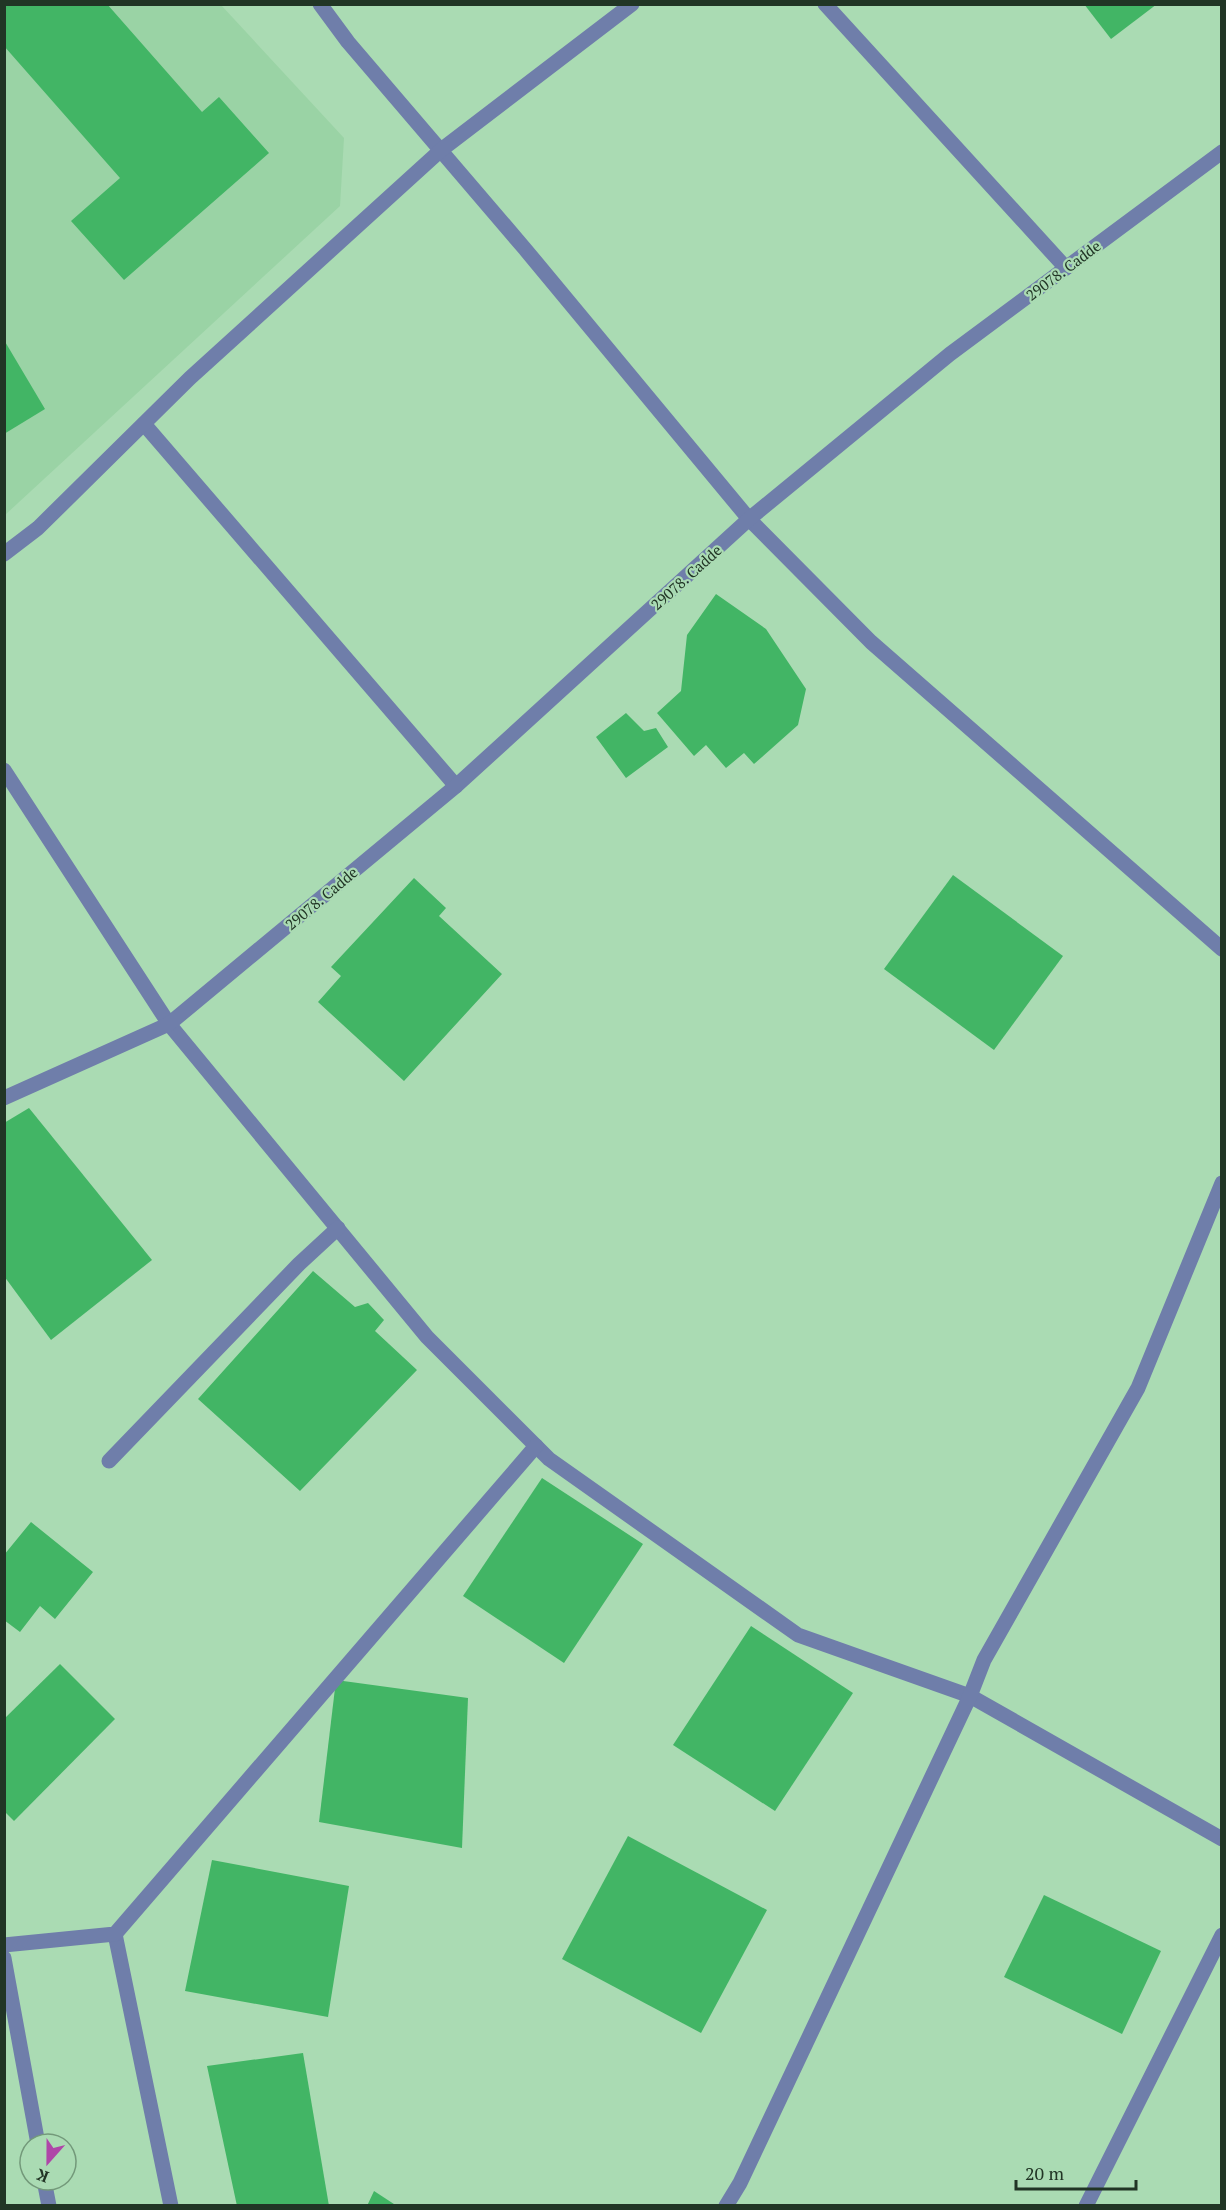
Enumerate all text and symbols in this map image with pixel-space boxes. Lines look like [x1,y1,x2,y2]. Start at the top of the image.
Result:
street label: 29078. Cadde [1022,235,1104,305]
street label: 29078. Cadde [646,540,726,614]
street label: 29078. Cadde [281,862,361,934]
north arrow [18,2132,78,2192]
scale bar [1016,2153,1136,2191]
text: 20 m [1025,2161,1065,2185]
text: K [33,2163,52,2188]

